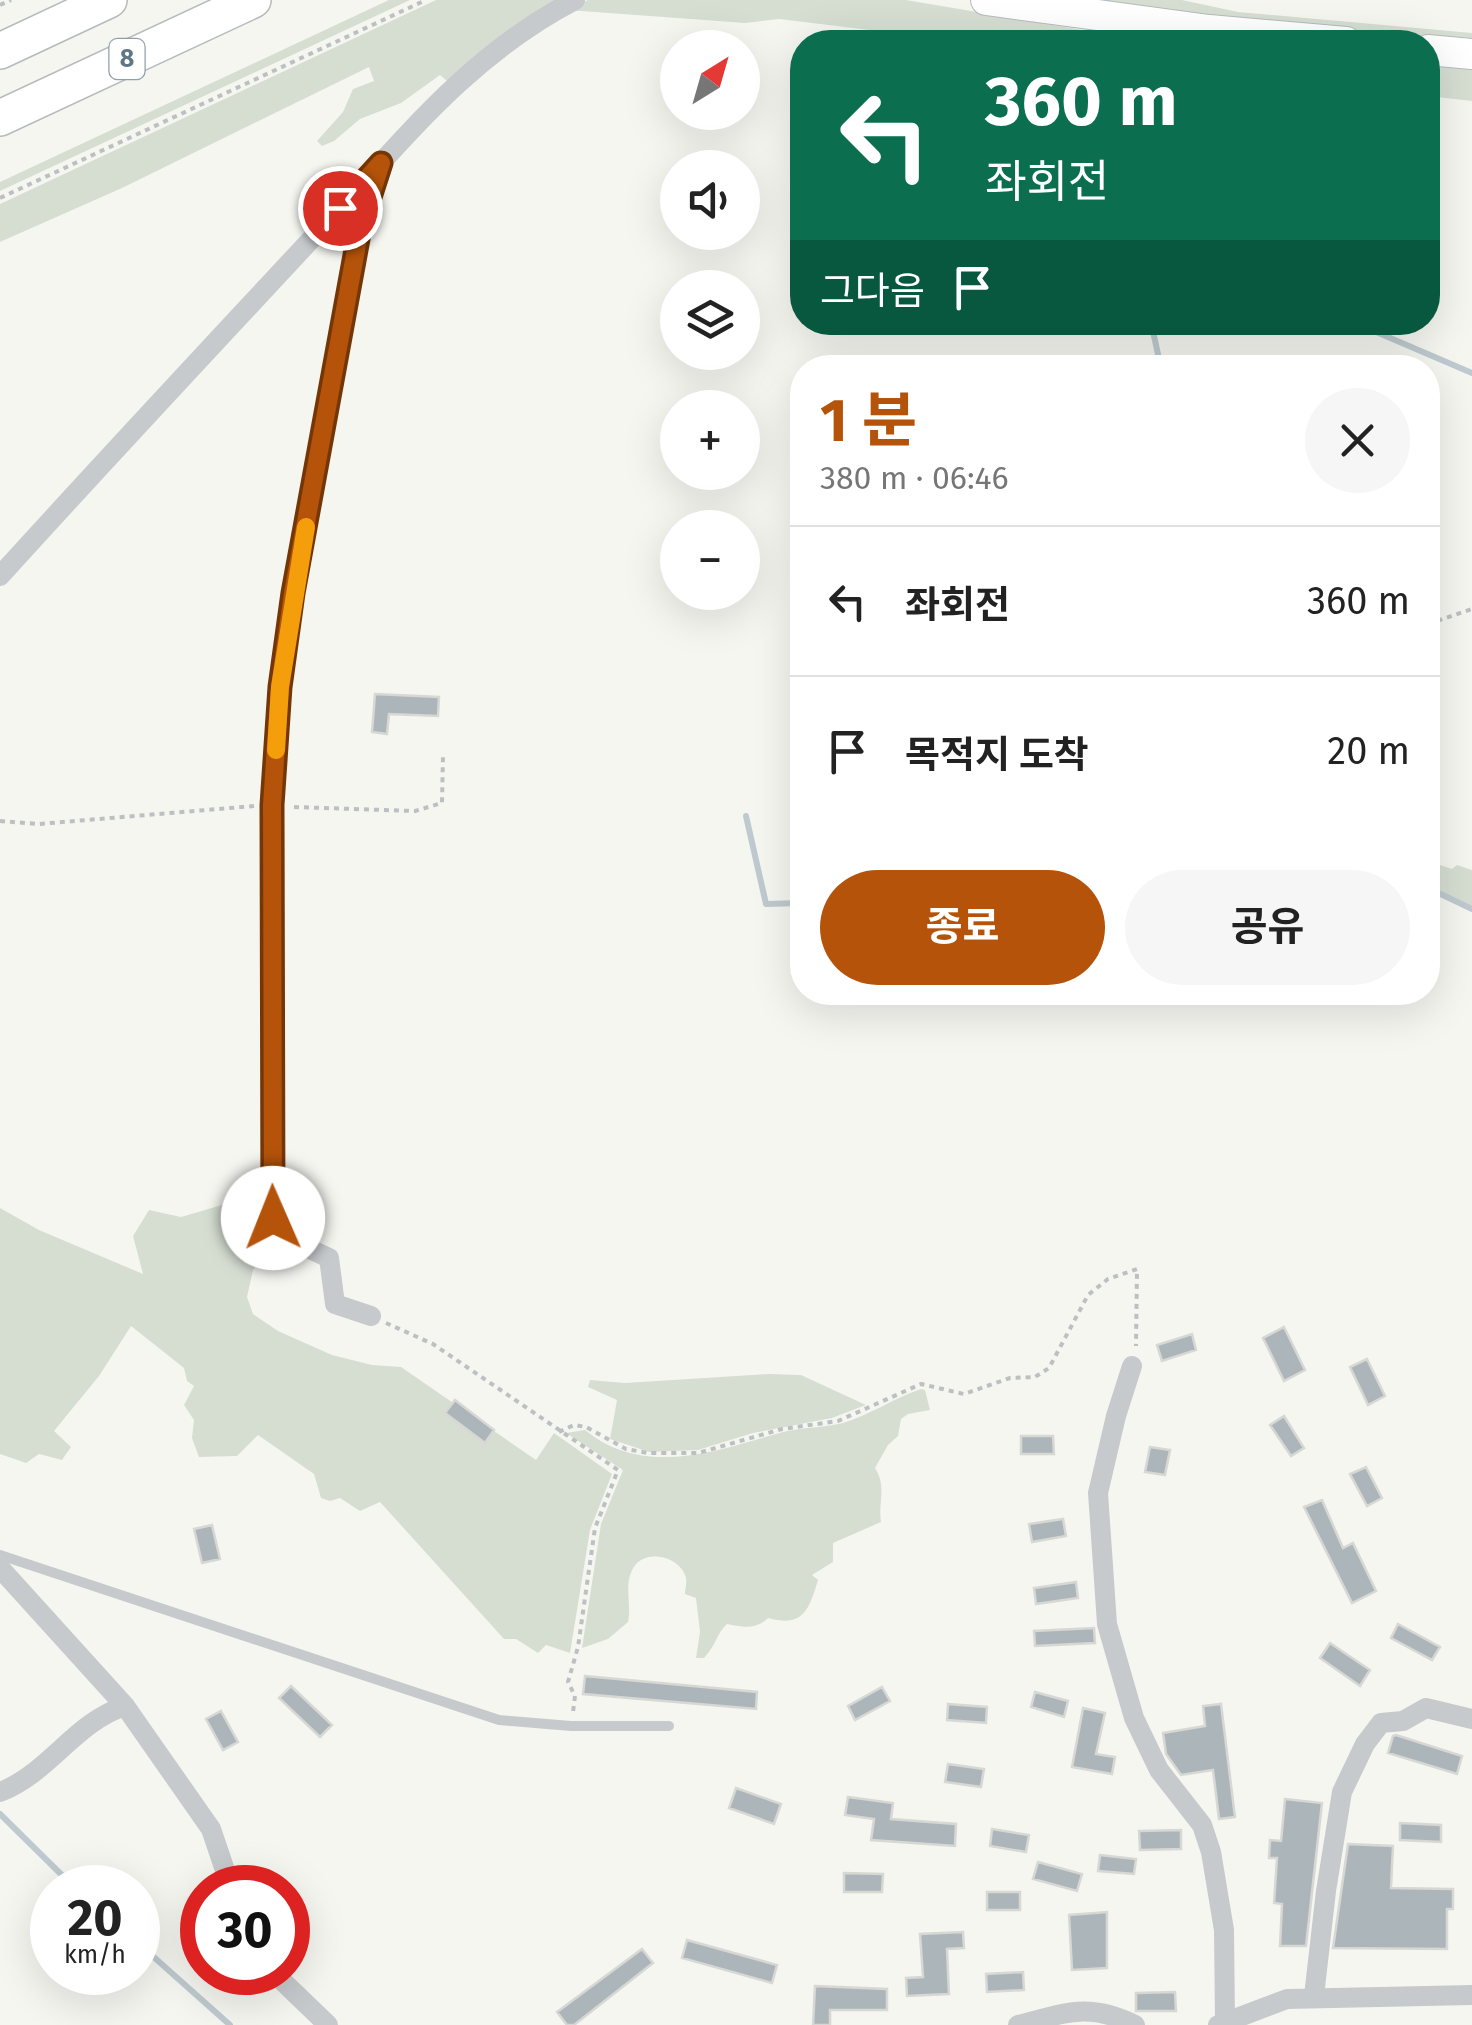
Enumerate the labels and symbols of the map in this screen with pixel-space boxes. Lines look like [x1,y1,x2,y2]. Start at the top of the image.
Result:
north arrow [660,30,760,130]
road number: 8 [110,39,144,79]
pin [298,166,383,251]
position arrow [221,1166,325,1270]
speed limit sign: 30 [180,1865,310,1995]

